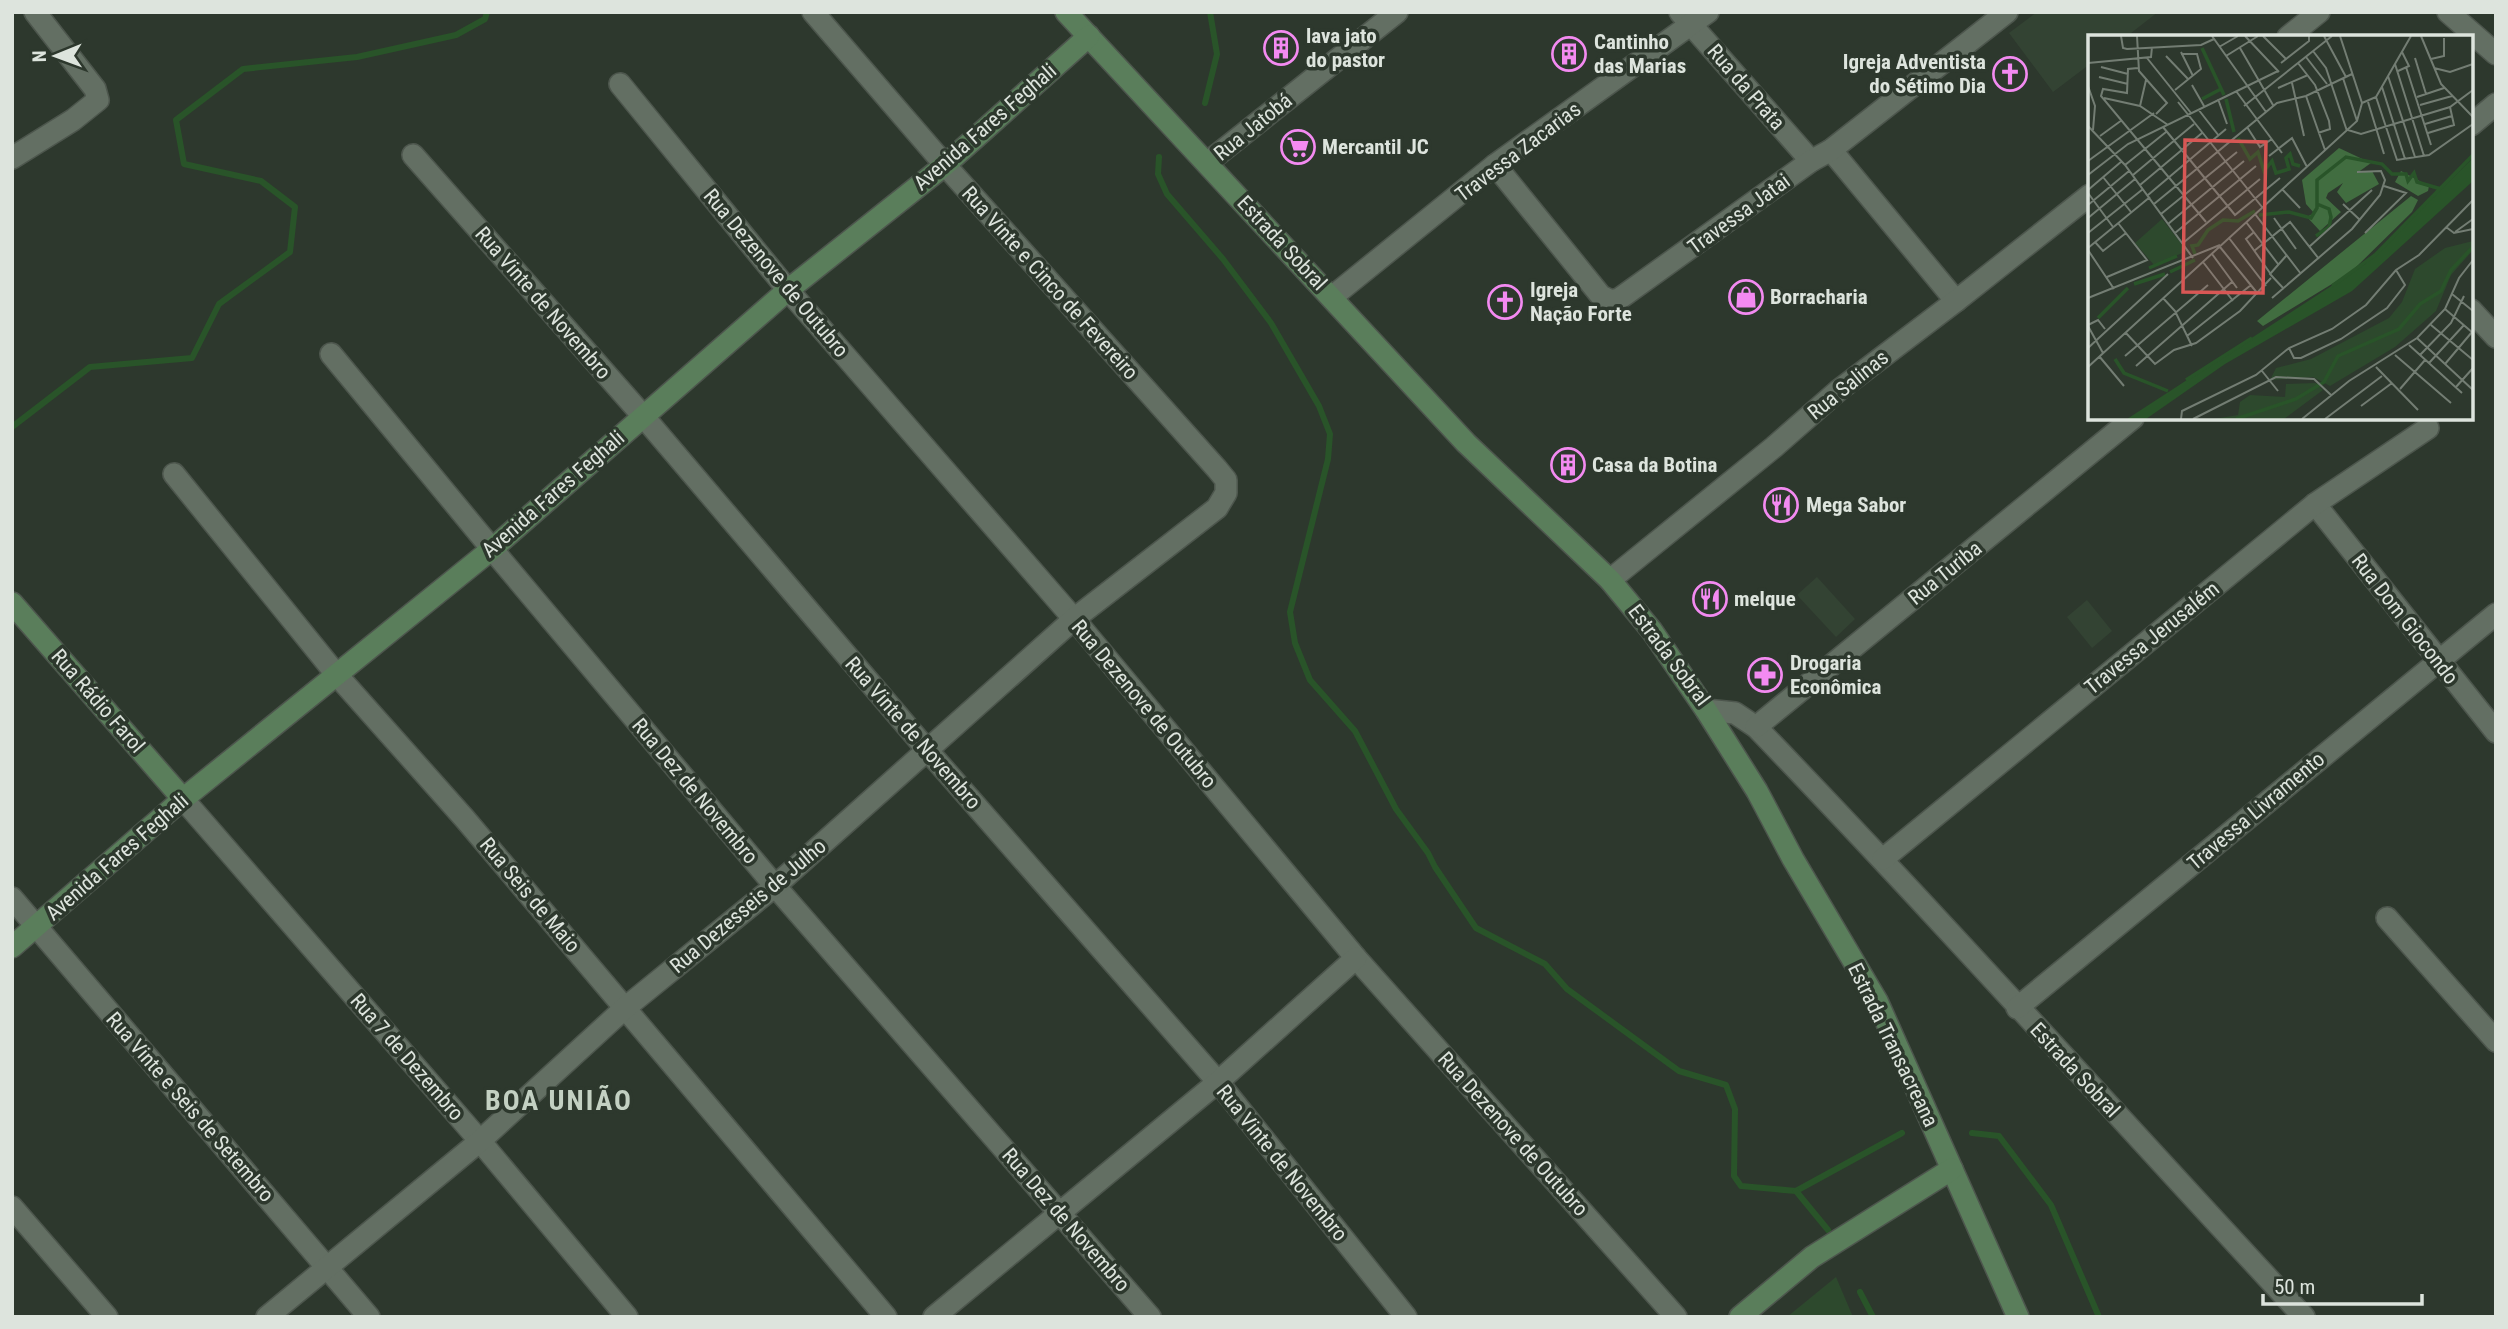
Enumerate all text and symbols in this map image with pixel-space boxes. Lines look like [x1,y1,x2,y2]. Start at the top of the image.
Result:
north arrow [21,21,91,91]
place label: lava jato do pastor [1306,24,1385,72]
building icon: lava jato do pastor [1262,29,1300,67]
place label: Cantinho das Marias [1594,30,1686,78]
building icon: Cantinho das Marias [1550,35,1588,73]
inset map [2088,35,2473,420]
street label: Rua da Prata [1702,39,1790,135]
text: N [28,50,51,62]
place label: Igreja Adventista do Sétimo Dia [1843,50,1986,98]
church icon: Igreja Adventista do Sétimo Dia [1991,55,2029,93]
street label: Avenida Fares Feghali [909,59,1061,195]
street label: Rua Jatobá [1209,88,1297,166]
street label: Travessa Zacarias [1451,97,1585,207]
supermarket icon: Mercantil JC [1279,128,1317,166]
place label: Mercantil JC [1322,135,1429,159]
street label: Travessa Jatai [1683,169,1795,259]
street label: Rua Vinte e Cinco de Fevereiro [957,182,1143,384]
street label: Rua Dezenove de Outubro [699,184,853,362]
street label: Estrada Sobral [1232,191,1332,295]
street label: Rua Vinte de Novembro [470,222,616,384]
place label: Igreja Nação Forte [1530,278,1632,326]
shop icon: Borracharia [1727,278,1765,316]
church icon: Igreja Nação Forte [1486,283,1524,321]
place label: Borracharia [1770,285,1868,309]
street label: Rua Salinas [1803,345,1893,425]
street label: Avenida Fares Feghali [477,426,629,562]
building icon: Casa da Botina [1549,446,1587,484]
place label: Casa da Botina [1592,453,1718,477]
restaurant icon: Mega Sabor [1762,486,1800,524]
place label: Mega Sabor [1806,493,1906,517]
street label: Rua Turiba [1903,536,1987,610]
street label: Rua Dom Giocondo [2347,549,2463,689]
street label: Travessa Jerusalém [2080,577,2224,699]
restaurant icon: melque [1691,580,1729,618]
place label: melque [1734,587,1796,611]
street label: Estrada Sobral [1623,600,1715,710]
street label: Rua Dezenove de Outubro [1067,615,1221,793]
street label: Rua Rádio Farol [47,644,149,758]
place label: Drogaria Econômica [1790,651,1882,699]
street label: Rua Vinte de Novembro [840,652,986,814]
pharmacy icon: Drogaria Econômica [1746,656,1784,694]
street label: Rua Dez de Novembro [627,714,763,868]
street label: Travessa Livramento [2183,747,2329,875]
street label: Avenida Fares Feghali [41,789,193,925]
street label: Rua Seis de Maio [475,833,585,957]
street label: Rua Dezesseis de Julho [665,834,831,978]
street label: Estrada Transacreana [1843,959,1943,1131]
street label: Rua 7 de Dezembro [345,989,469,1125]
street label: Rua Vinte e Seis de Setembro [101,1007,279,1207]
street label: Estrada Sobral [2025,1018,2125,1122]
street label: Rua Dezenove de Outubro [1433,1047,1593,1221]
street label: Rua Vinte de Novembro [1212,1080,1352,1246]
district label: BOA UNIÃO [485,1084,633,1117]
street label: Rua Dez de Novembro [997,1143,1135,1297]
scale bar [2263,1262,2422,1306]
text: 50 m [2274,1275,2315,1299]

